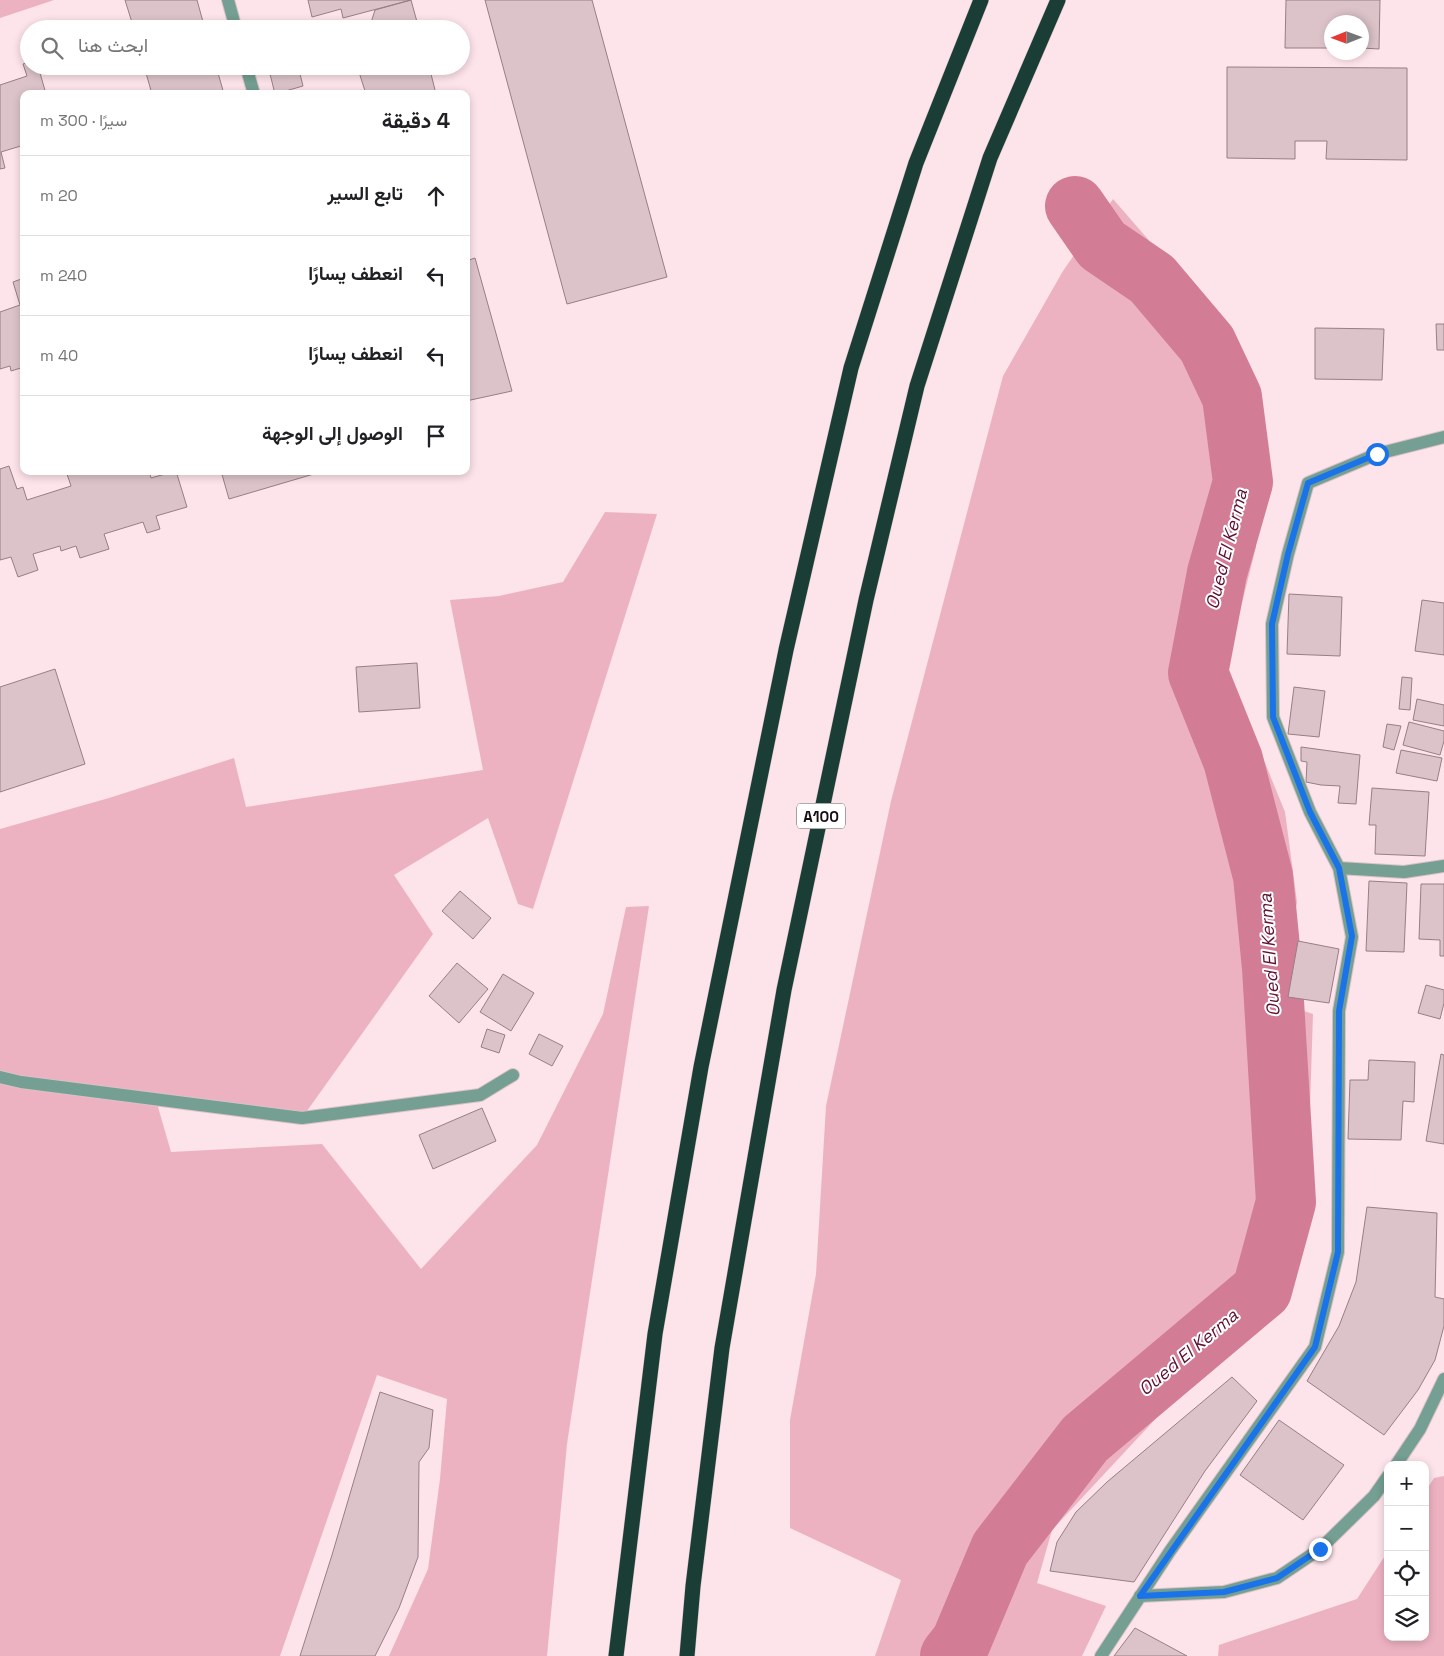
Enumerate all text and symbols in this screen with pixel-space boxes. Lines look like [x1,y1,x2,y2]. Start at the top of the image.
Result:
north arrow [1324,15,1369,60]
search box [20,20,470,75]
text: ابحث هنا [78,33,148,58]
icon: search [38,34,66,62]
text: 4 دقيقة [382,107,450,134]
text: سيرًا · 300 m [40,110,127,131]
text: تابع السير [327,181,403,206]
icon: ahead [422,182,450,210]
text: 20 m [40,185,78,206]
text: انعطف يسارًا [308,261,403,286]
icon: left [422,262,450,290]
text: 240 m [40,265,87,286]
text: انعطف يسارًا [308,341,403,366]
icon: left [422,342,450,370]
text: 40 m [40,345,78,366]
text: الوصول إلى الوجهة [262,421,403,446]
icon: arrive [422,422,450,450]
route start [1366,443,1389,466]
water label: Oued El Kerma [1200,486,1252,611]
road number: A100 [797,804,845,828]
water label: Oued El Kerma [1253,892,1285,1017]
water label: Oued El Kerma [1133,1303,1243,1400]
map controls [1384,1461,1429,1641]
button: + [1384,1461,1429,1506]
button: − [1384,1506,1429,1551]
route end [1309,1538,1332,1561]
button: locate [1384,1551,1429,1596]
button: layers [1384,1596,1429,1641]

